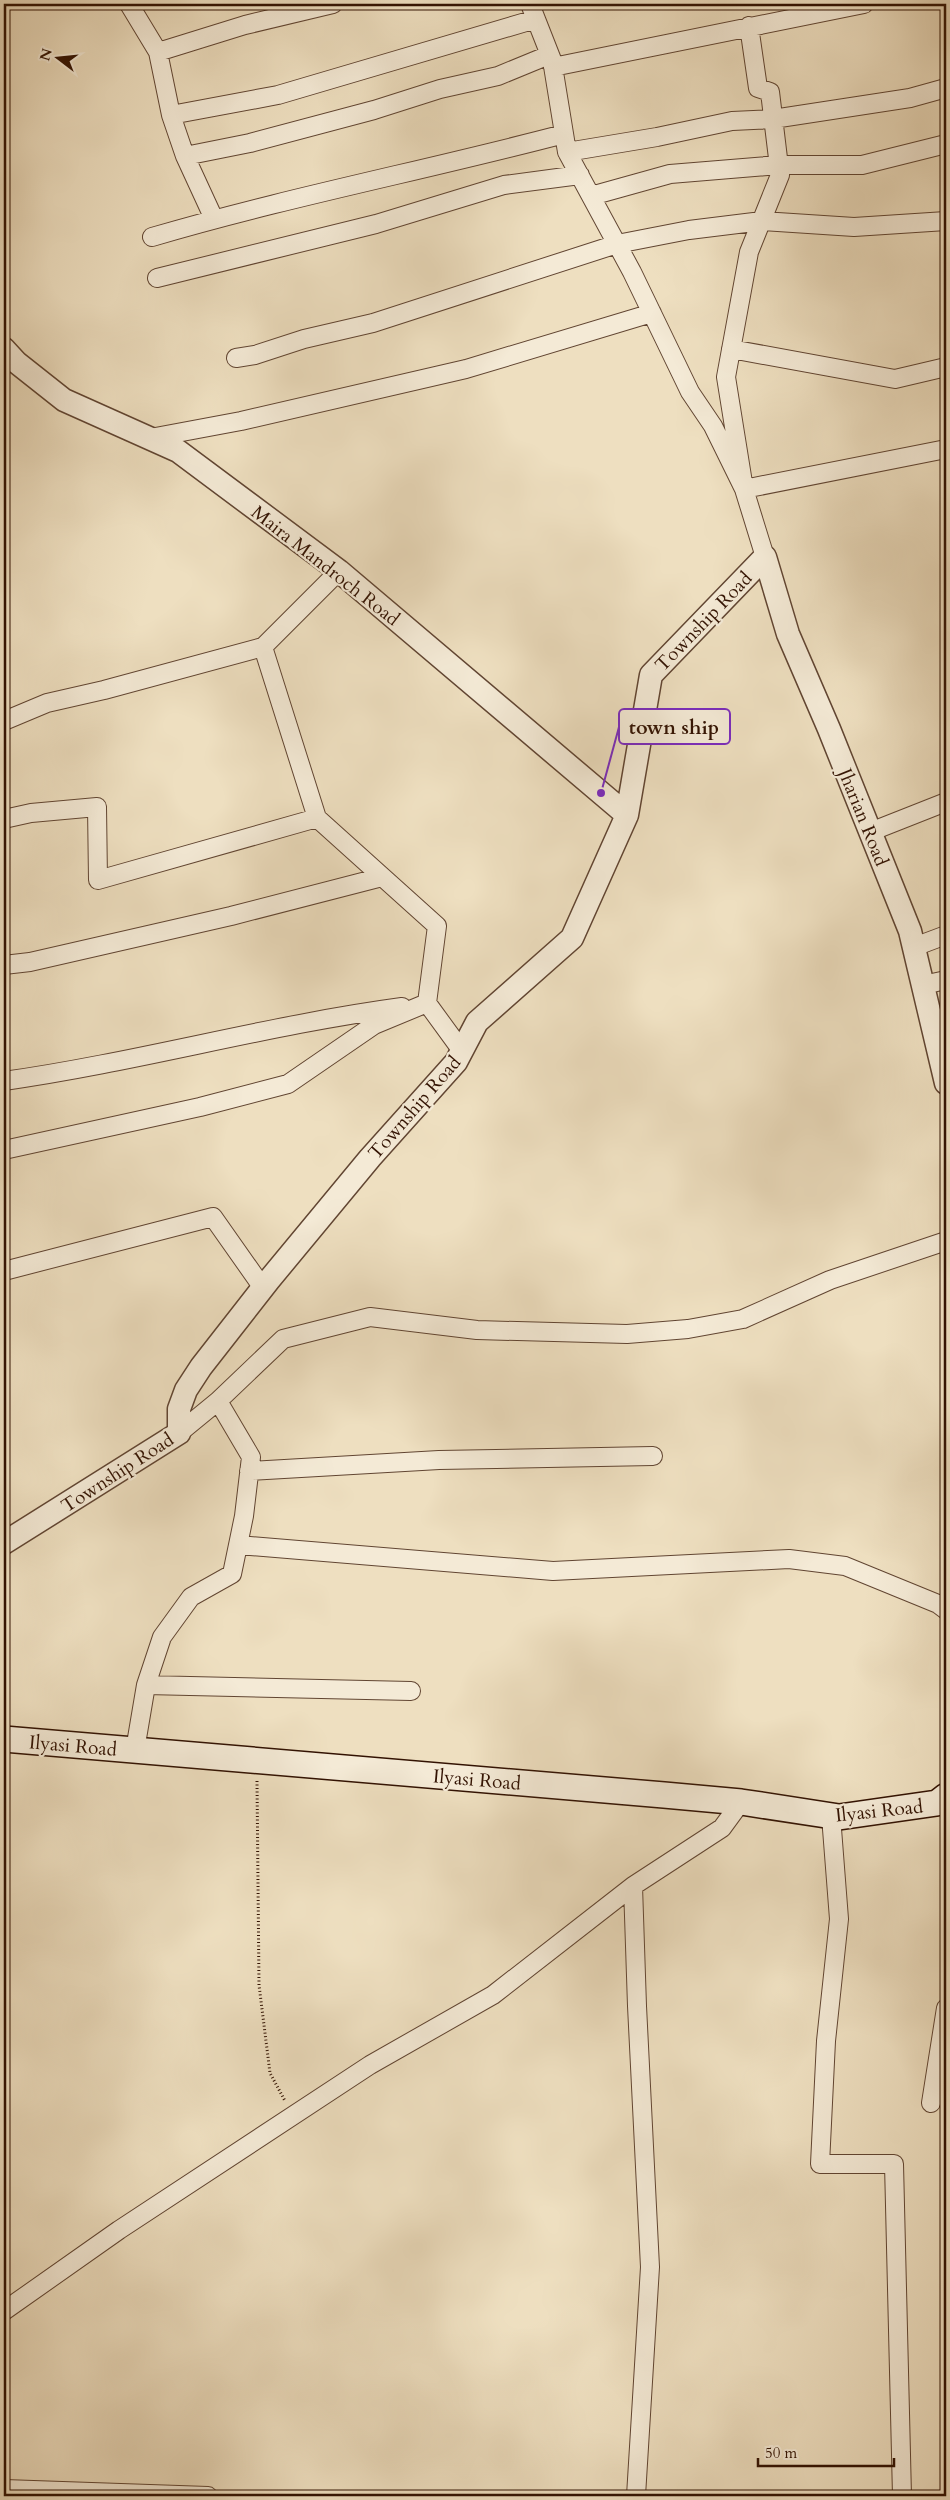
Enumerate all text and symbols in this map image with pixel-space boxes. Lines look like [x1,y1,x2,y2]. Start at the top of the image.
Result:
north arrow [32,32,82,82]
text: N [35,46,57,63]
street label: Maira Mandroch Road [246,500,405,632]
street label: Township Road [649,566,758,677]
callout: town ship [619,709,730,744]
text: town ship [629,714,719,741]
street label: Jharian Road [831,762,894,870]
street label: Township Road [363,1050,467,1165]
street label: Township Road [56,1427,179,1519]
street label: Ilyasi Road [28,1729,118,1763]
street label: Ilyasi Road [432,1763,522,1797]
street label: Ilyasi Road [834,1793,924,1829]
scale bar [758,2435,894,2467]
text: 50 m [765,2443,797,2463]

